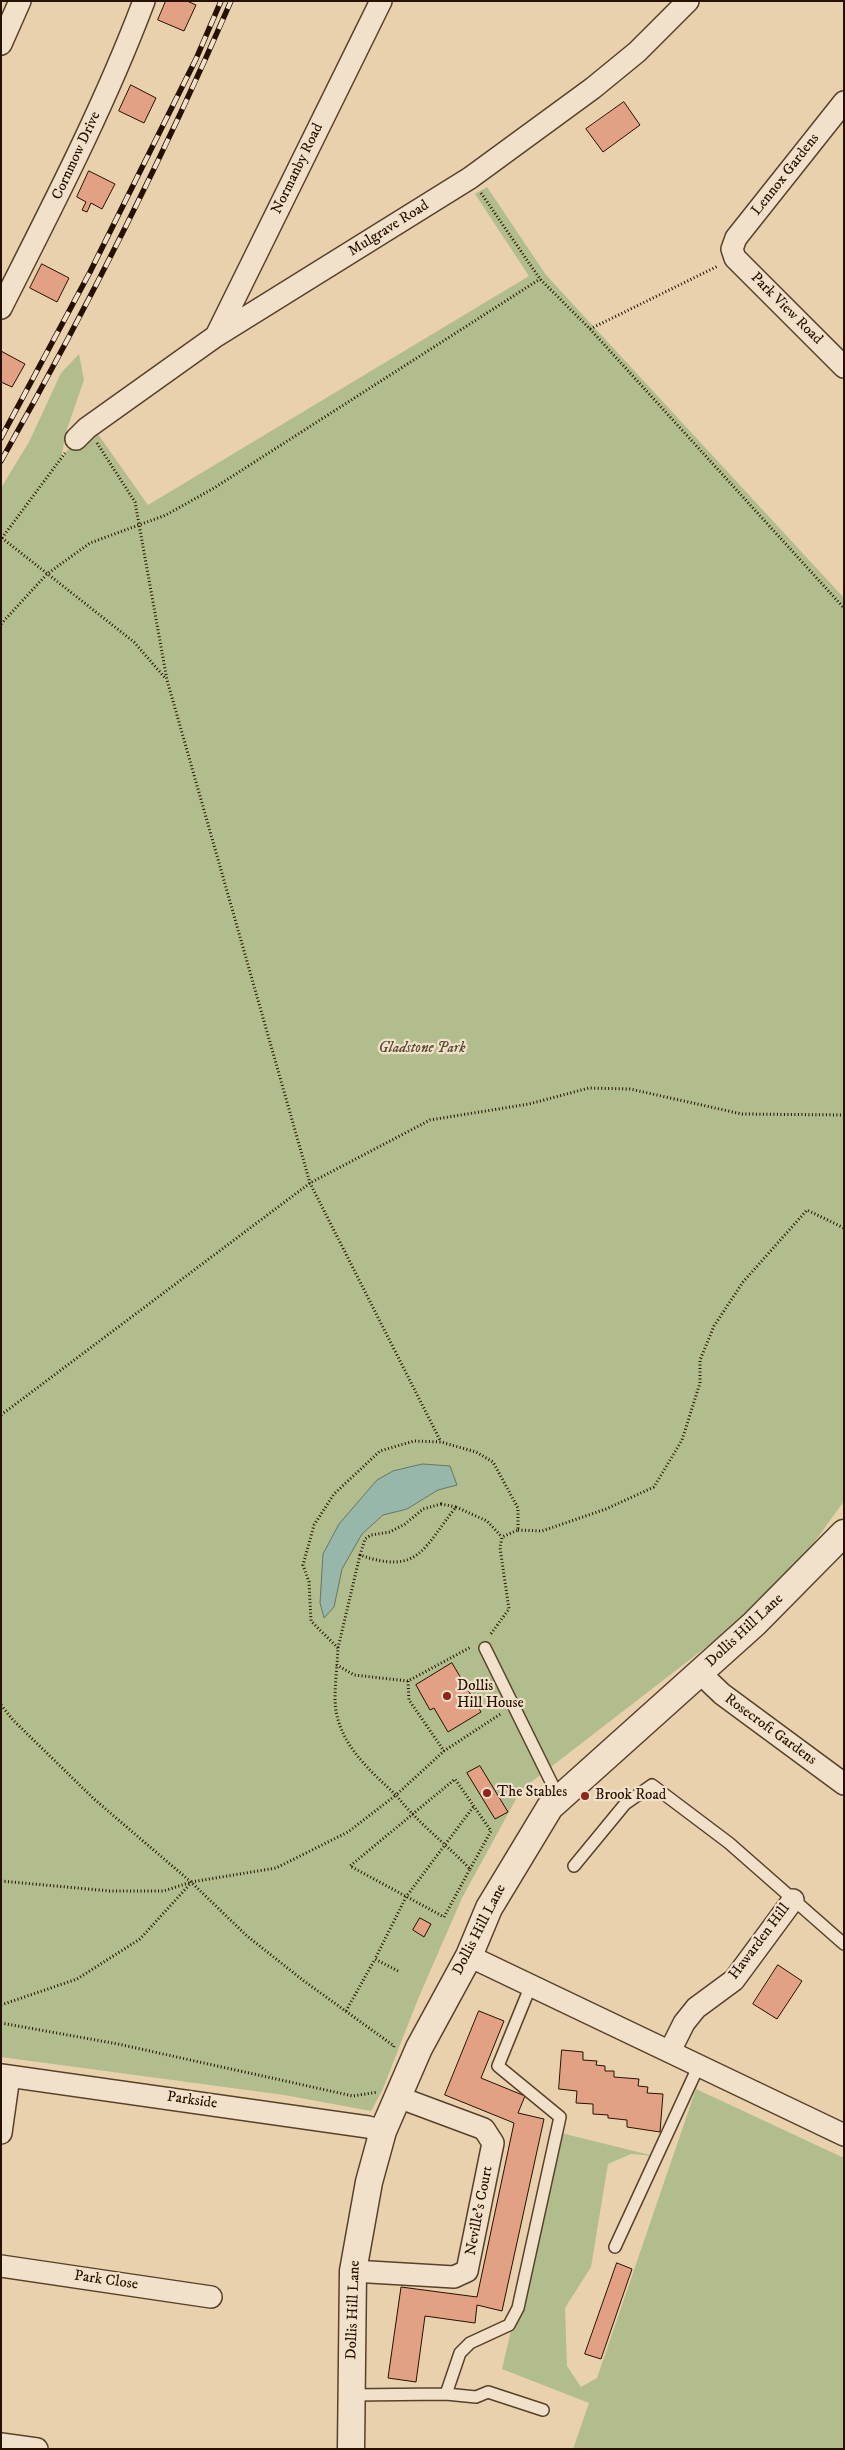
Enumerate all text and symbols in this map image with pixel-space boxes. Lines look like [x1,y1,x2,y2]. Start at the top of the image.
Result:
street label: Cornmow Drive [49,109,105,203]
street label: Normanby Road [268,121,328,217]
street label: Lennox Gardens [748,130,824,220]
street label: Mulgrave Road [345,197,433,261]
street label: Park View Road [746,269,826,349]
park label: Gladstone Park [379,1040,465,1058]
street label: Dollis Hill Lane [703,1591,787,1671]
place label: Dollis Hill House [457,1678,524,1713]
marker: Dollis Hill House [441,1690,453,1702]
street label: Rosecroft Gardens [720,1691,820,1769]
place label: The Stables [497,1784,567,1802]
marker: The Stables [481,1787,493,1799]
place label: Brook Road [595,1787,666,1805]
marker: Brook Road [579,1790,591,1802]
street label: Dollis Hill Lane [449,1882,511,1978]
street label: Hawarden Hill [726,1900,794,1984]
street label: Parkside [166,2089,218,2113]
street label: Neville's Court [463,2165,497,2257]
street label: Dollis Hill Lane [343,2260,365,2360]
street label: Park Close [73,2268,139,2294]

